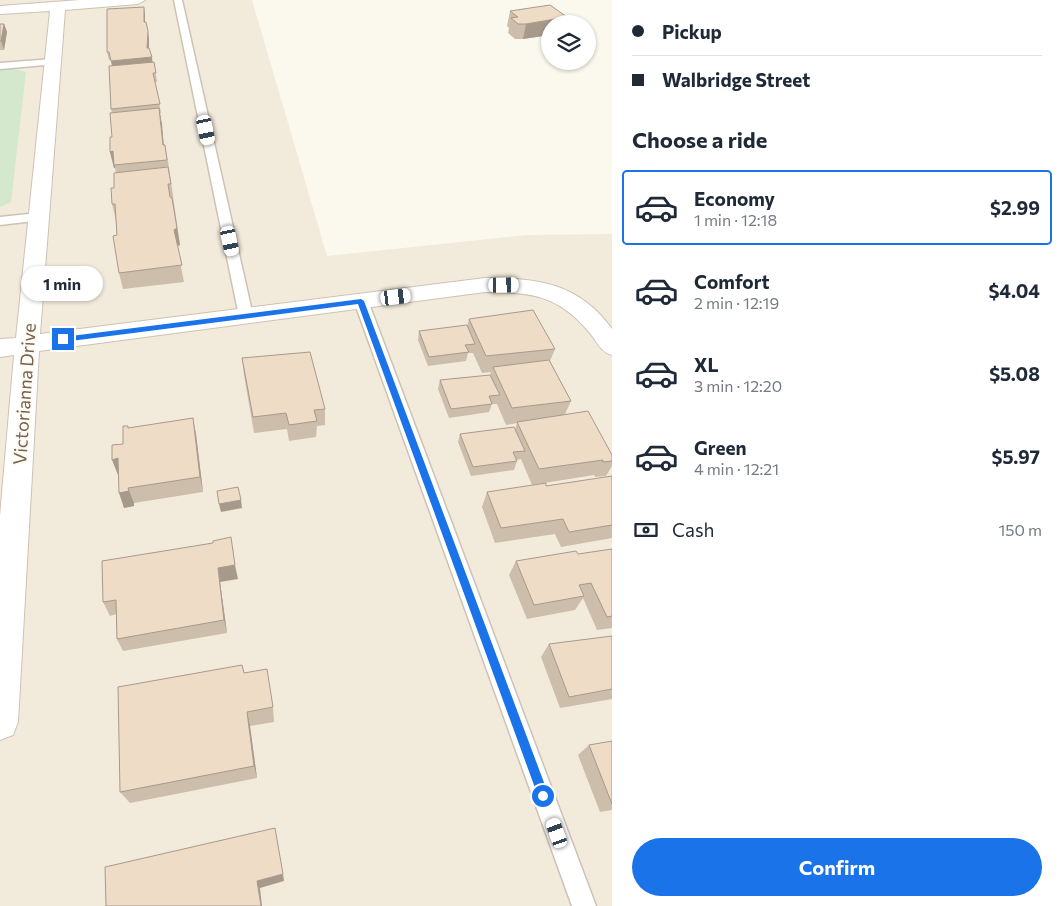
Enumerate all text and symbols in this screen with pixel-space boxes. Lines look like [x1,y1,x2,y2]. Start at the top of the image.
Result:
map controls [541,15,596,70]
button: layers [541,15,596,70]
text: Pickup [662,20,722,43]
text: Walbridge Street [662,68,810,91]
car [195,114,216,146]
text: Choose a ride [632,126,767,153]
icon: car [634,185,679,230]
text: Economy [694,187,775,210]
text: $2.99 [990,196,1040,219]
text: 1 min · 12:18 [694,210,777,229]
car [219,225,240,257]
callout: 1 min [22,266,104,302]
icon: car [634,268,679,313]
text: Comfort [694,270,770,293]
text: 1 min [43,274,81,293]
car [488,277,519,293]
text: $4.04 [988,279,1040,302]
car [380,288,411,306]
text: 2 min · 12:19 [694,293,779,312]
street label: Victorianna Drive [8,322,40,466]
route end [52,328,74,350]
icon: car [634,351,679,396]
text: XL [694,353,719,376]
text: $5.08 [989,362,1040,385]
text: 3 min · 12:20 [694,376,782,395]
icon: car [634,434,679,479]
text: Green [694,436,746,459]
text: $5.97 [992,445,1040,468]
text: 4 min · 12:21 [694,459,779,478]
icon: cash [632,516,660,544]
text: Cash [672,518,714,541]
text: 150 m [999,520,1042,539]
route start [532,785,554,807]
car [544,816,569,850]
button: Confirm [632,838,1042,896]

